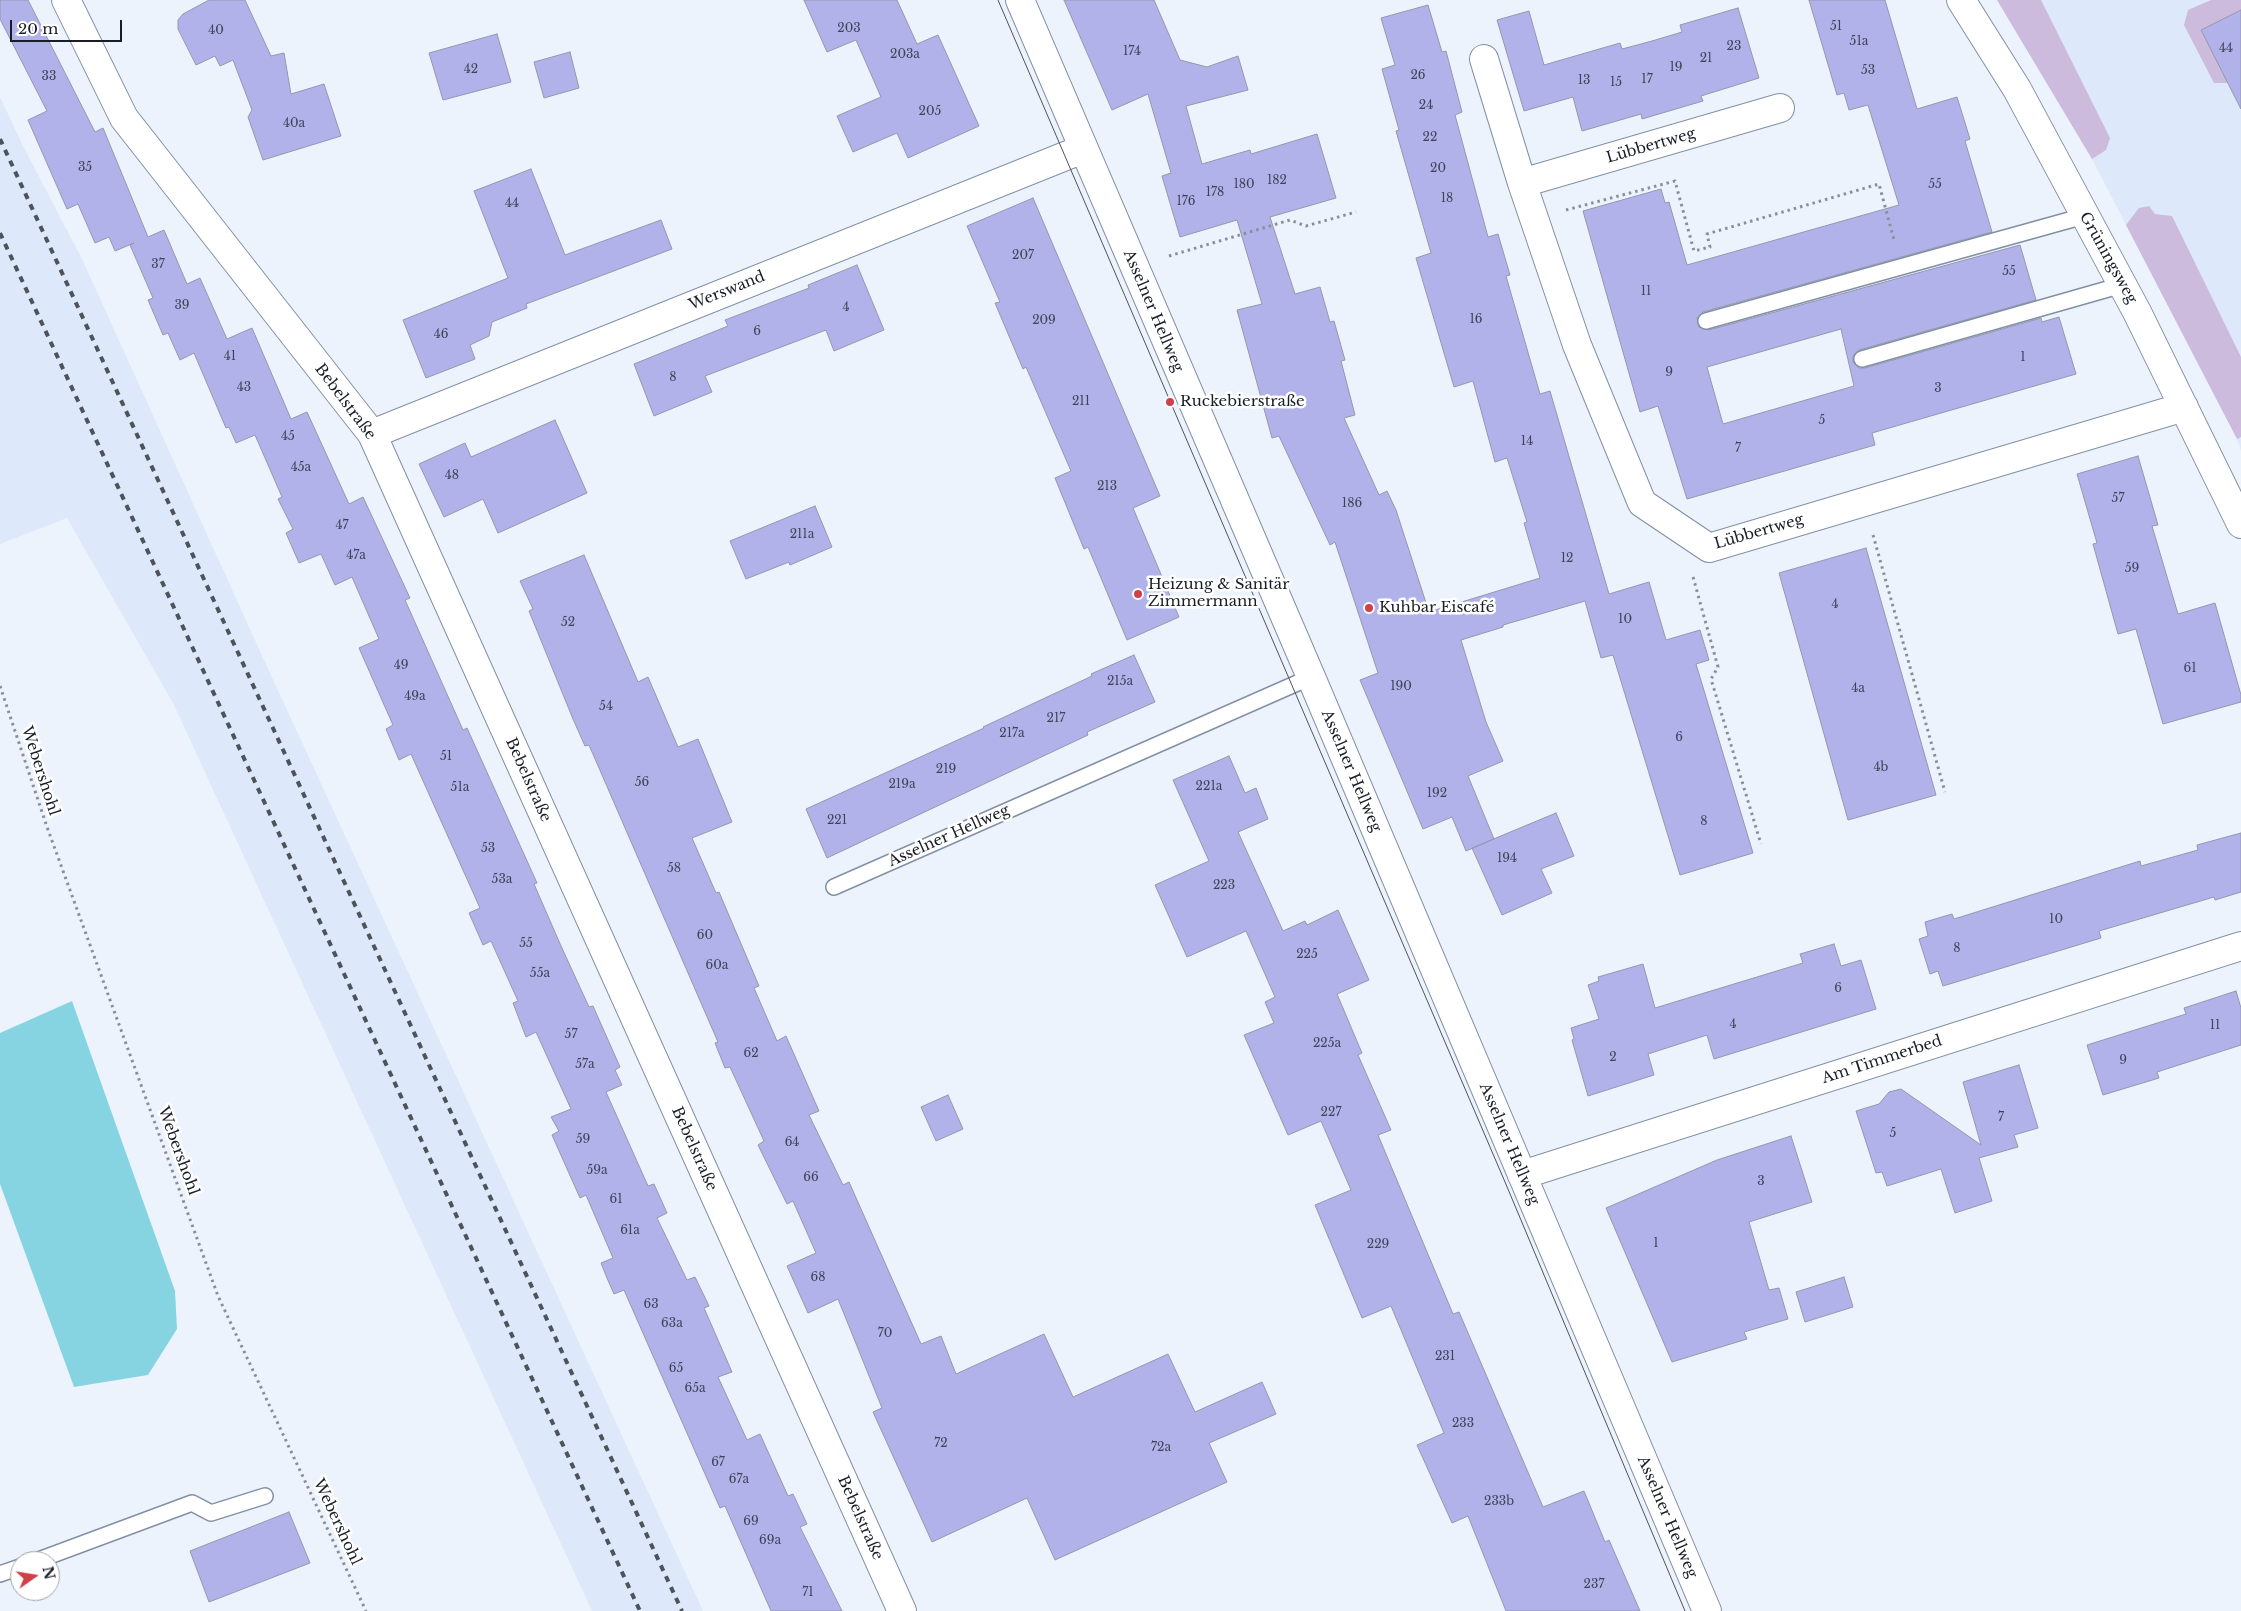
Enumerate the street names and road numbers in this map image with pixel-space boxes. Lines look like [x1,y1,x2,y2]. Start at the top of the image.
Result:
street label: Lübbertweg [1604,125,1698,167]
street label: Grüningsweg [2075,209,2141,307]
street label: Asselner Hellweg [1119,247,1187,375]
street label: Werswand [686,268,768,314]
street label: Bebelstraße [311,361,379,443]
street label: Lübbertweg [1712,511,1806,553]
street label: Asselner Hellweg [1317,707,1385,835]
street label: Webershohl [17,724,63,818]
street label: Bebelstraße [501,735,555,825]
street label: Asselner Hellweg [886,801,1012,871]
street label: Am Timmerbed [1820,1032,1944,1088]
street label: Asselner Hellweg [1475,1080,1543,1208]
street label: Webershohl [154,1104,202,1198]
street label: Bebelstraße [667,1104,721,1194]
street label: Asselner Hellweg [1633,1453,1701,1581]
street label: Bebelstraße [833,1473,887,1563]
street label: Webershohl [309,1476,365,1568]

